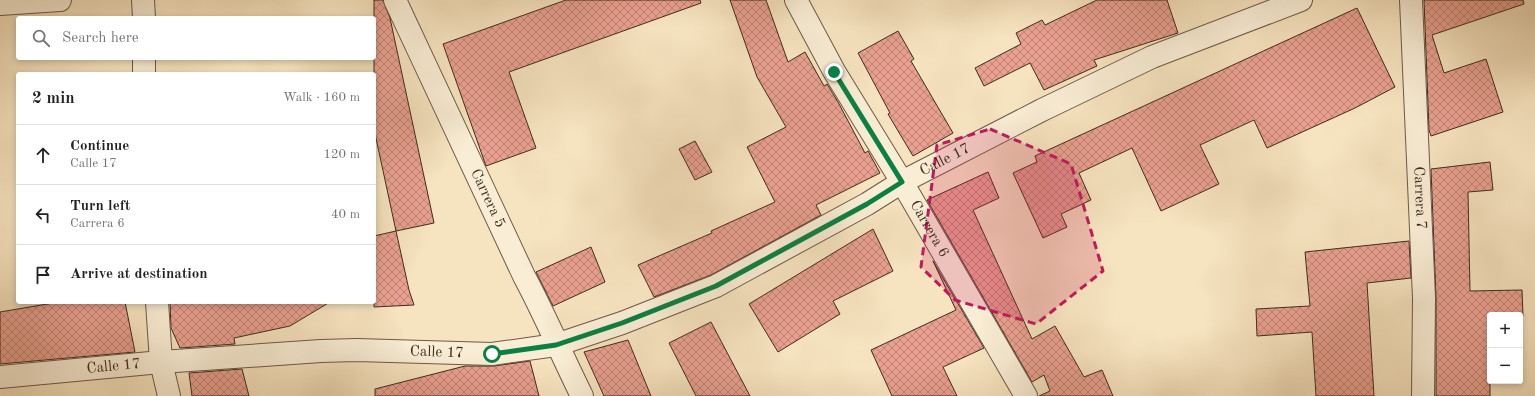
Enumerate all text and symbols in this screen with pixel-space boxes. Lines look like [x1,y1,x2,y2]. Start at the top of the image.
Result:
search box [16,16,376,60]
icon: search [30,27,52,49]
text: Search here [62,31,139,46]
route end [825,63,843,81]
text: 2 min [32,90,75,107]
text: Walk · 160 m [283,91,360,104]
text: Continue [70,139,129,154]
street label: Calle 17 [918,141,973,179]
icon: ahead [32,144,54,166]
text: 120 m [323,148,360,161]
text: Calle 17 [70,157,117,170]
street label: Carrera 7 [1411,166,1428,230]
street label: Carrera 5 [468,167,508,230]
street label: Carrera 6 [907,198,952,260]
text: Turn left [70,199,130,214]
icon: left [32,204,54,226]
text: 40 m [331,208,360,221]
text: Carrera 6 [70,217,125,230]
icon: arrive [32,264,54,286]
text: Arrive at destination [70,267,208,282]
map controls [1487,312,1523,384]
button: + [1487,312,1523,348]
street label: Calle 17 [410,344,464,361]
route start [483,345,501,363]
button: − [1487,348,1523,384]
street label: Calle 17 [86,356,141,376]

